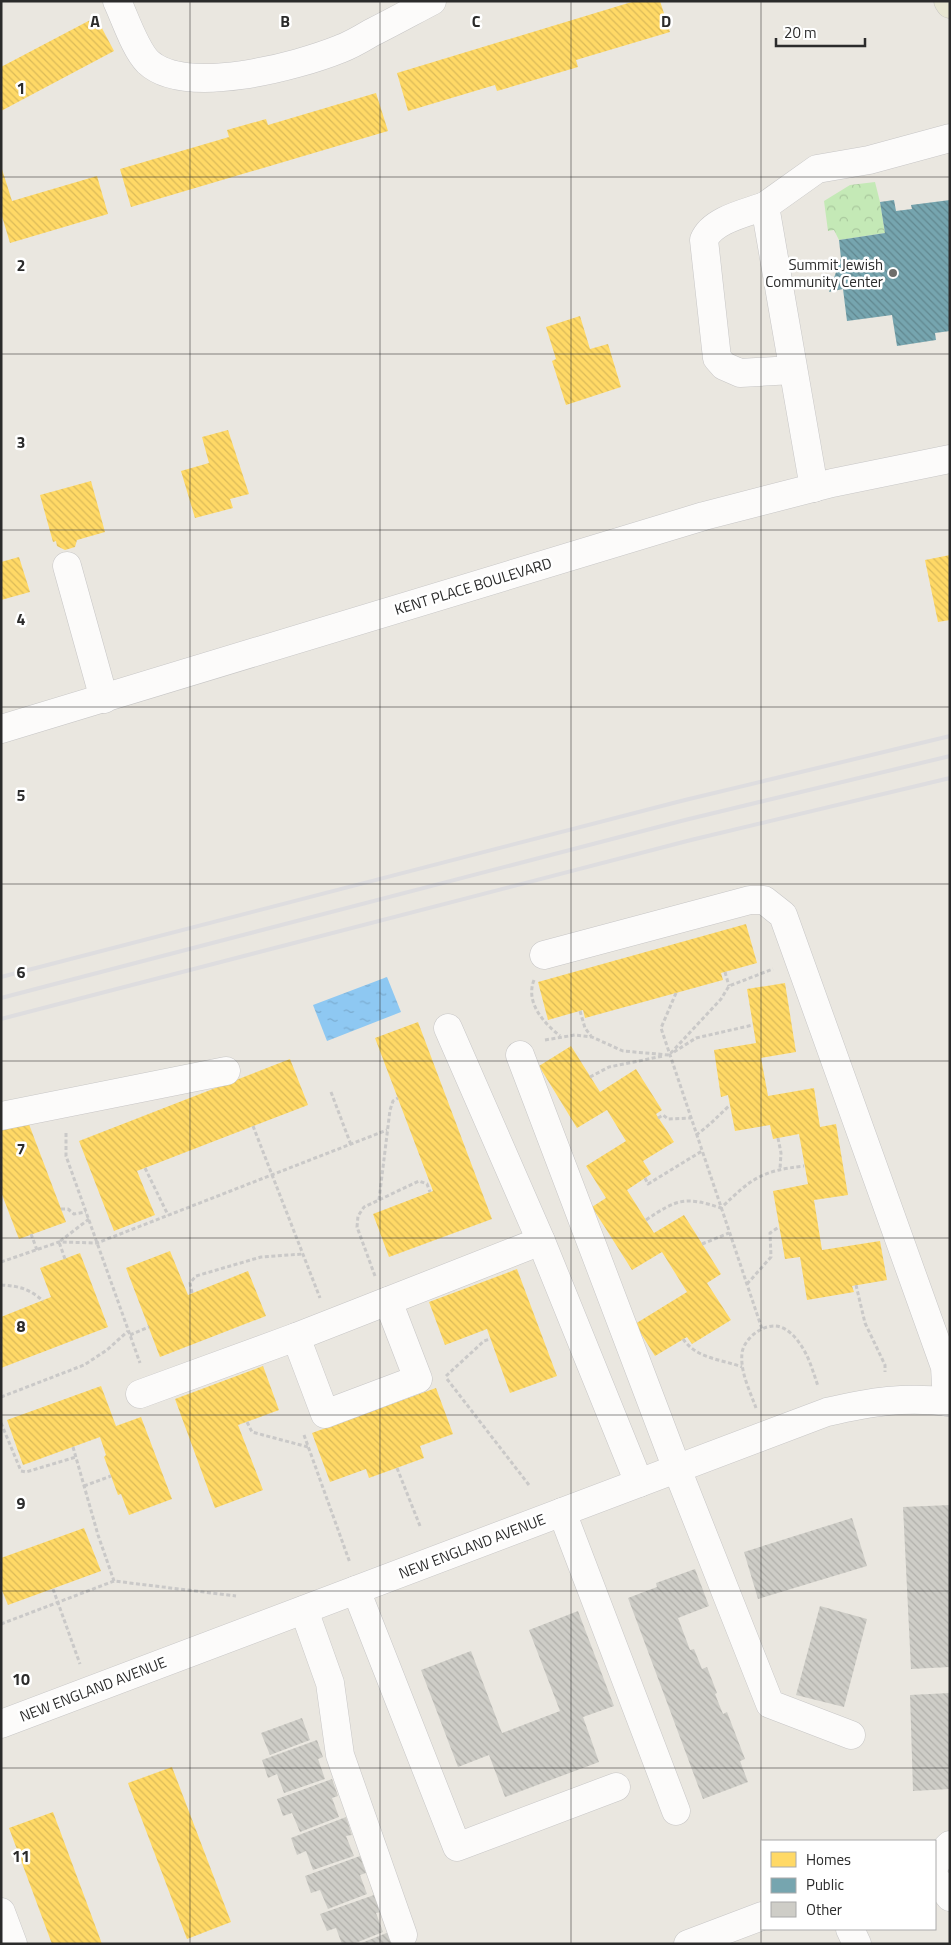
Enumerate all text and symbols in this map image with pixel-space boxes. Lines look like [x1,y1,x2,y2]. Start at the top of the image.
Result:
text: A [90,9,100,33]
text: B [280,9,290,33]
text: C [472,9,481,33]
text: D [661,9,671,33]
scale bar [776,15,865,47]
text: 20 m [784,21,817,44]
text: 1 [17,76,25,100]
text: 2 [17,253,25,277]
place label: Summit Jewish Community Center [765,253,883,293]
marker: Summit Jewish Community Center [887,267,899,279]
text: 3 [17,430,25,454]
street label: KENT PLACE BOULEVARD [392,551,554,621]
text: 4 [17,607,26,631]
text: 5 [17,783,26,807]
text: 6 [17,960,26,984]
text: 7 [17,1137,25,1161]
text: 8 [17,1314,26,1338]
text: 9 [17,1491,26,1515]
street label: NEW ENGLAND AVENUE [395,1507,549,1585]
street label: NEW ENGLAND AVENUE [16,1650,170,1728]
text: 10 [12,1667,30,1691]
legend [761,1840,936,1930]
text: 11 [12,1844,30,1868]
text: Homes [806,1848,851,1871]
text: Public [806,1873,844,1896]
text: Other [806,1898,842,1921]

